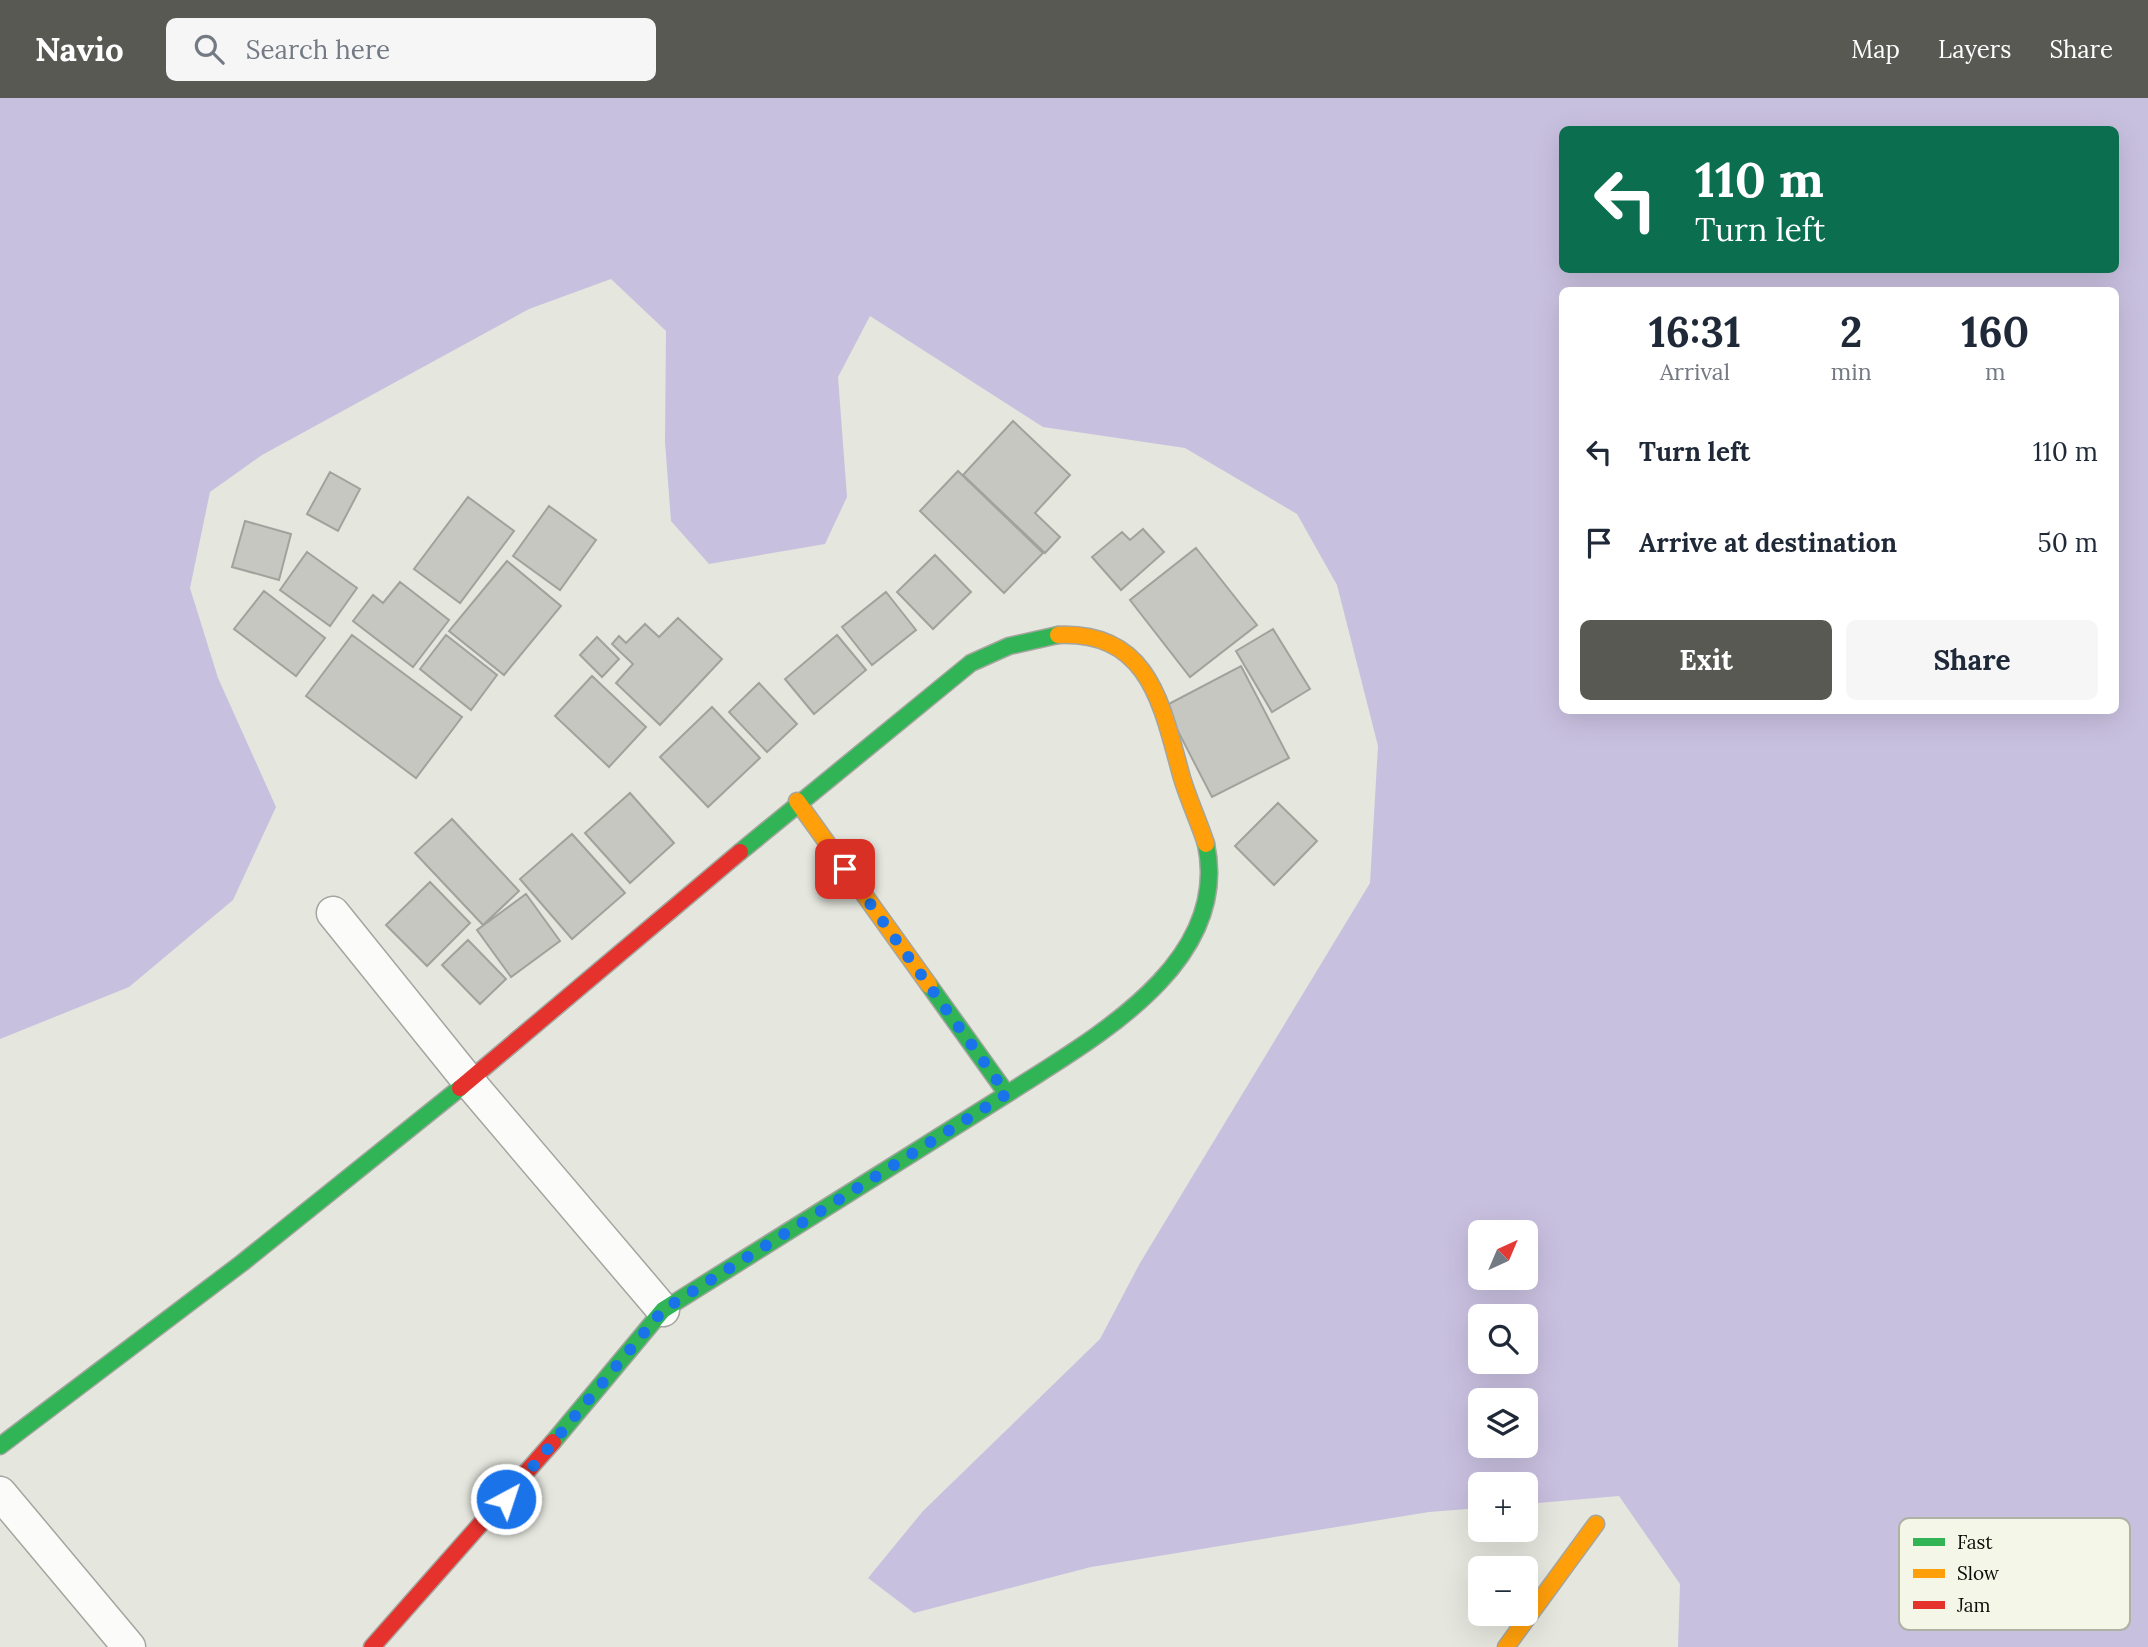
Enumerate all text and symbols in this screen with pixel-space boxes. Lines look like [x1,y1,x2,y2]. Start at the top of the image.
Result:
search box [166,18,656,81]
text: Navio [35,28,124,70]
icon: search [190,30,228,68]
text: Search here [246,33,390,66]
text: Map [1851,34,1900,65]
text: Layers [1938,34,2011,65]
text: Share [2049,34,2113,65]
text: 110 m [1695,148,1824,210]
icon: left [1580,154,1671,245]
text: Turn left [1695,209,1825,250]
text: 16:31 [1649,305,1741,359]
text: 2 [1840,305,1862,359]
text: 160 [1961,305,2029,359]
text: Arrival [1660,357,1730,386]
text: min [1831,357,1872,386]
text: m [1985,357,2006,386]
icon: left [1580,433,1618,471]
text: Turn left [1639,435,1750,468]
text: 110 m [2033,435,2098,468]
icon: arrive [1580,524,1618,562]
text: Arrive at destination [1639,526,1897,559]
text: 50 m [2038,526,2098,559]
button: Exit [1580,620,1832,700]
button: Share [1846,620,2098,700]
pin [815,839,875,899]
icon: arrive [826,850,864,888]
north arrow [1468,1220,1538,1290]
map controls [1468,1220,1538,1626]
button: search [1468,1304,1538,1374]
button: layers [1468,1388,1538,1458]
position arrow [469,1462,543,1536]
button: + [1468,1472,1538,1542]
legend [1899,1518,2130,1630]
text: Fast [1957,1530,1993,1554]
button: − [1468,1556,1538,1626]
text: Slow [1957,1561,2000,1585]
text: Jam [1956,1593,1991,1617]

